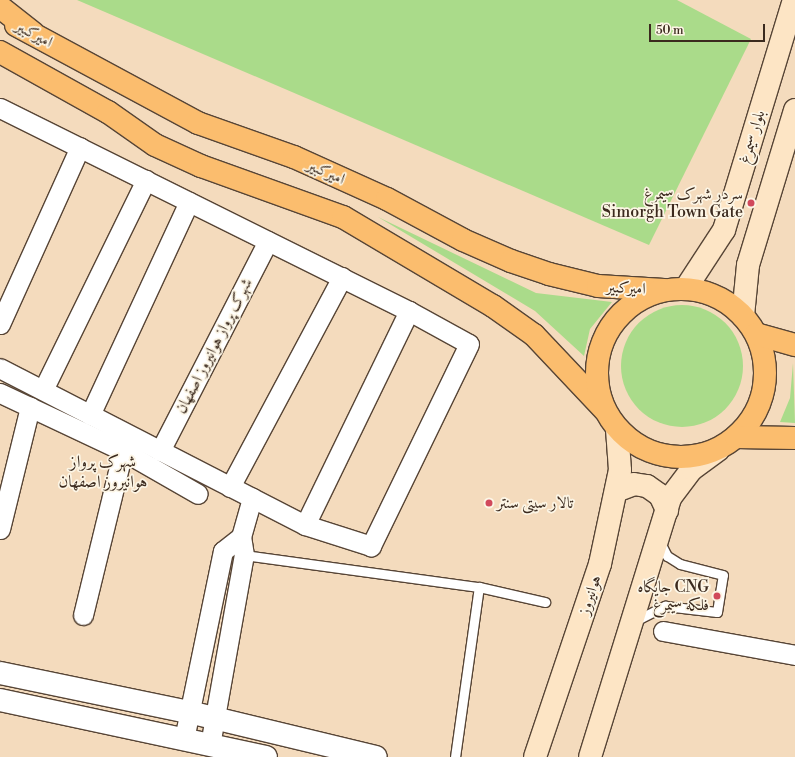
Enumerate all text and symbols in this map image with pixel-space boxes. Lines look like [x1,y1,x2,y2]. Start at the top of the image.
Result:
street label: امیرکبیر [12,16,56,52]
scale bar [651,16,767,42]
text: 50 m [656,23,684,38]
street label: بلوار سیمرغ [735,108,769,166]
street label: امیرکبیر [304,155,348,189]
place label: سردر شهرک سیمرغ Simorgh Town Gate [602,184,743,222]
marker: سردر شهرک سیمرغ Simorgh Town Gate [746,198,756,208]
street label: شهرک پرواز هوانیروز اصفهان [171,275,257,417]
street label: امیرکبیر [606,277,646,299]
district label: شهرک پرواز هوانیروز اصفهان [58,453,148,493]
place label: تالار سیتی سنتر [497,493,573,513]
marker: تالار سیتی سنتر [484,498,494,508]
street label: هوانیروز [575,573,605,617]
place label: جایگاه CNG فلکه سیمرغ [638,577,709,615]
marker: جایگاه CNG فلکه سیمرغ [712,591,722,601]

